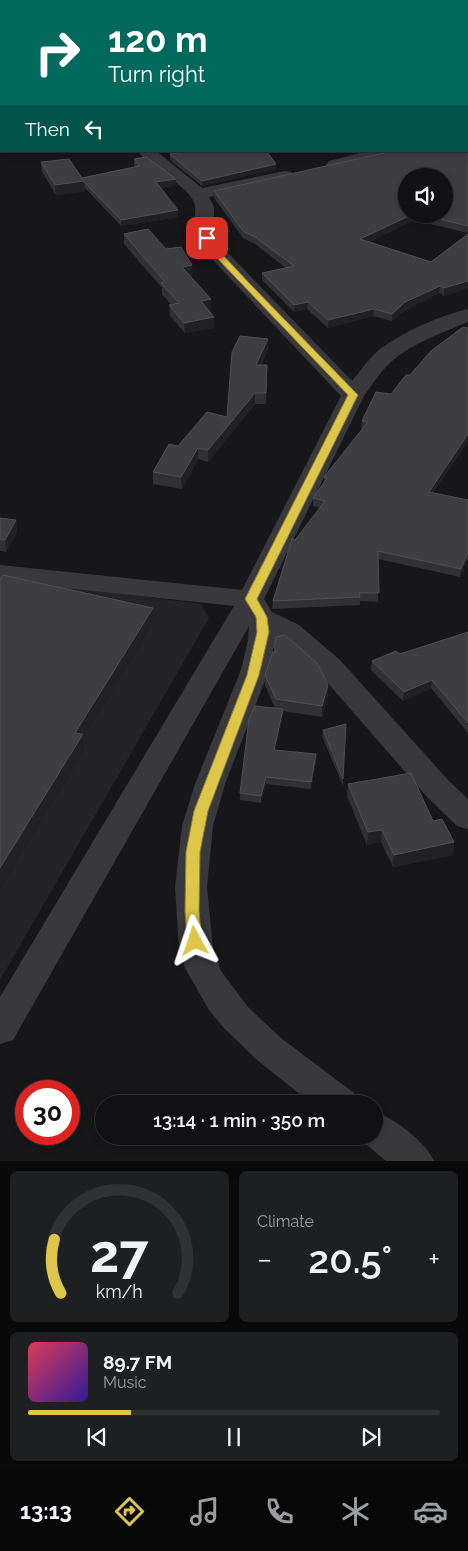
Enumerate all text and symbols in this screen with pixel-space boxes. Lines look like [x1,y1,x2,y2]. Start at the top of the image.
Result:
text: 120 m [108,19,208,60]
icon: right [25,20,90,85]
text: Turn right [108,61,205,87]
icon: left [80,115,108,143]
text: Then [25,118,70,140]
map controls [398,168,453,223]
button: sound [398,168,453,223]
pin [186,217,228,259]
icon: arrive [193,224,221,252]
position arrow [168,914,220,966]
speed limit sign: 30 [15,1080,80,1145]
text: 13:14 · 1 min · 350 m [153,1109,325,1131]
text: Climate [257,1212,314,1231]
text: 27 [90,1223,150,1284]
text: 20.5° [308,1237,392,1282]
text: − [257,1243,272,1276]
text: + [428,1243,440,1276]
text: km/h [96,1281,143,1302]
text: 89.7 FM [103,1351,172,1373]
text: Music [103,1373,147,1392]
icon: previous [83,1423,111,1451]
icon: pause [220,1423,248,1451]
icon: next [357,1423,385,1451]
icon: directions [112,1494,147,1529]
icon: music [187,1494,222,1529]
icon: phone [262,1494,297,1529]
icon: climate [338,1494,373,1529]
icon: car [413,1494,448,1529]
text: 13:13 [20,1498,72,1524]

